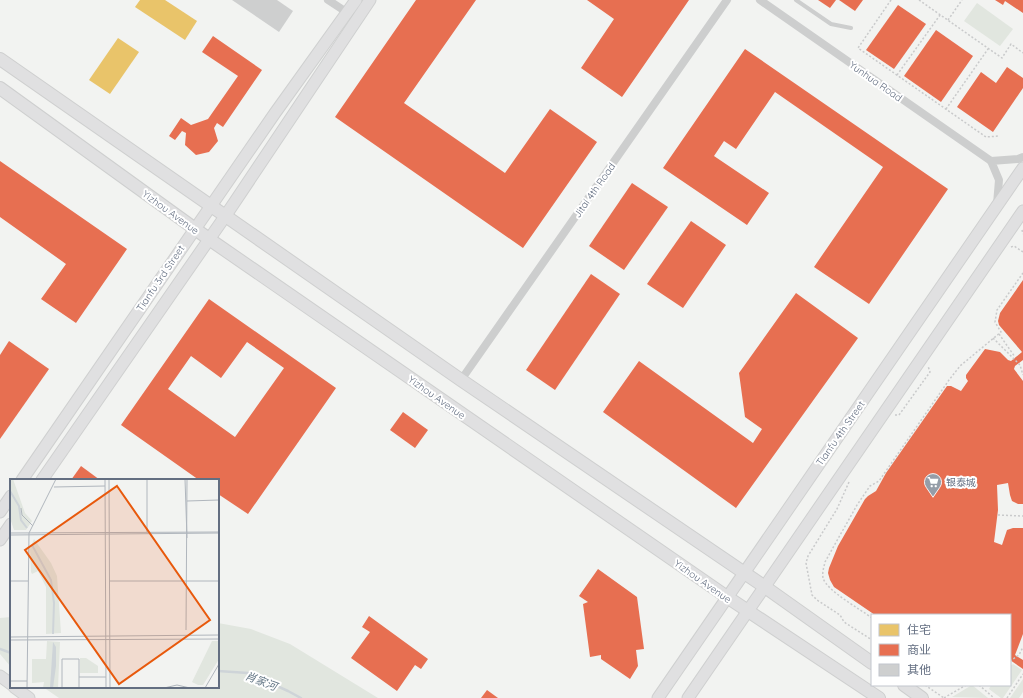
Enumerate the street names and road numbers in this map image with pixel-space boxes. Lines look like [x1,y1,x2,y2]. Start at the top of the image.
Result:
street label: Yunhua Road [847,58,905,104]
street label: Jitai 4th Road [571,160,618,220]
street label: Yizhou Avenue [140,187,202,238]
street label: Tianfu 3rd Street [133,242,188,314]
street label: Yizhou Avenue [406,373,468,422]
street label: Tianfu 4th Street [813,398,868,468]
street label: Yizhou Avenue [672,557,734,606]

